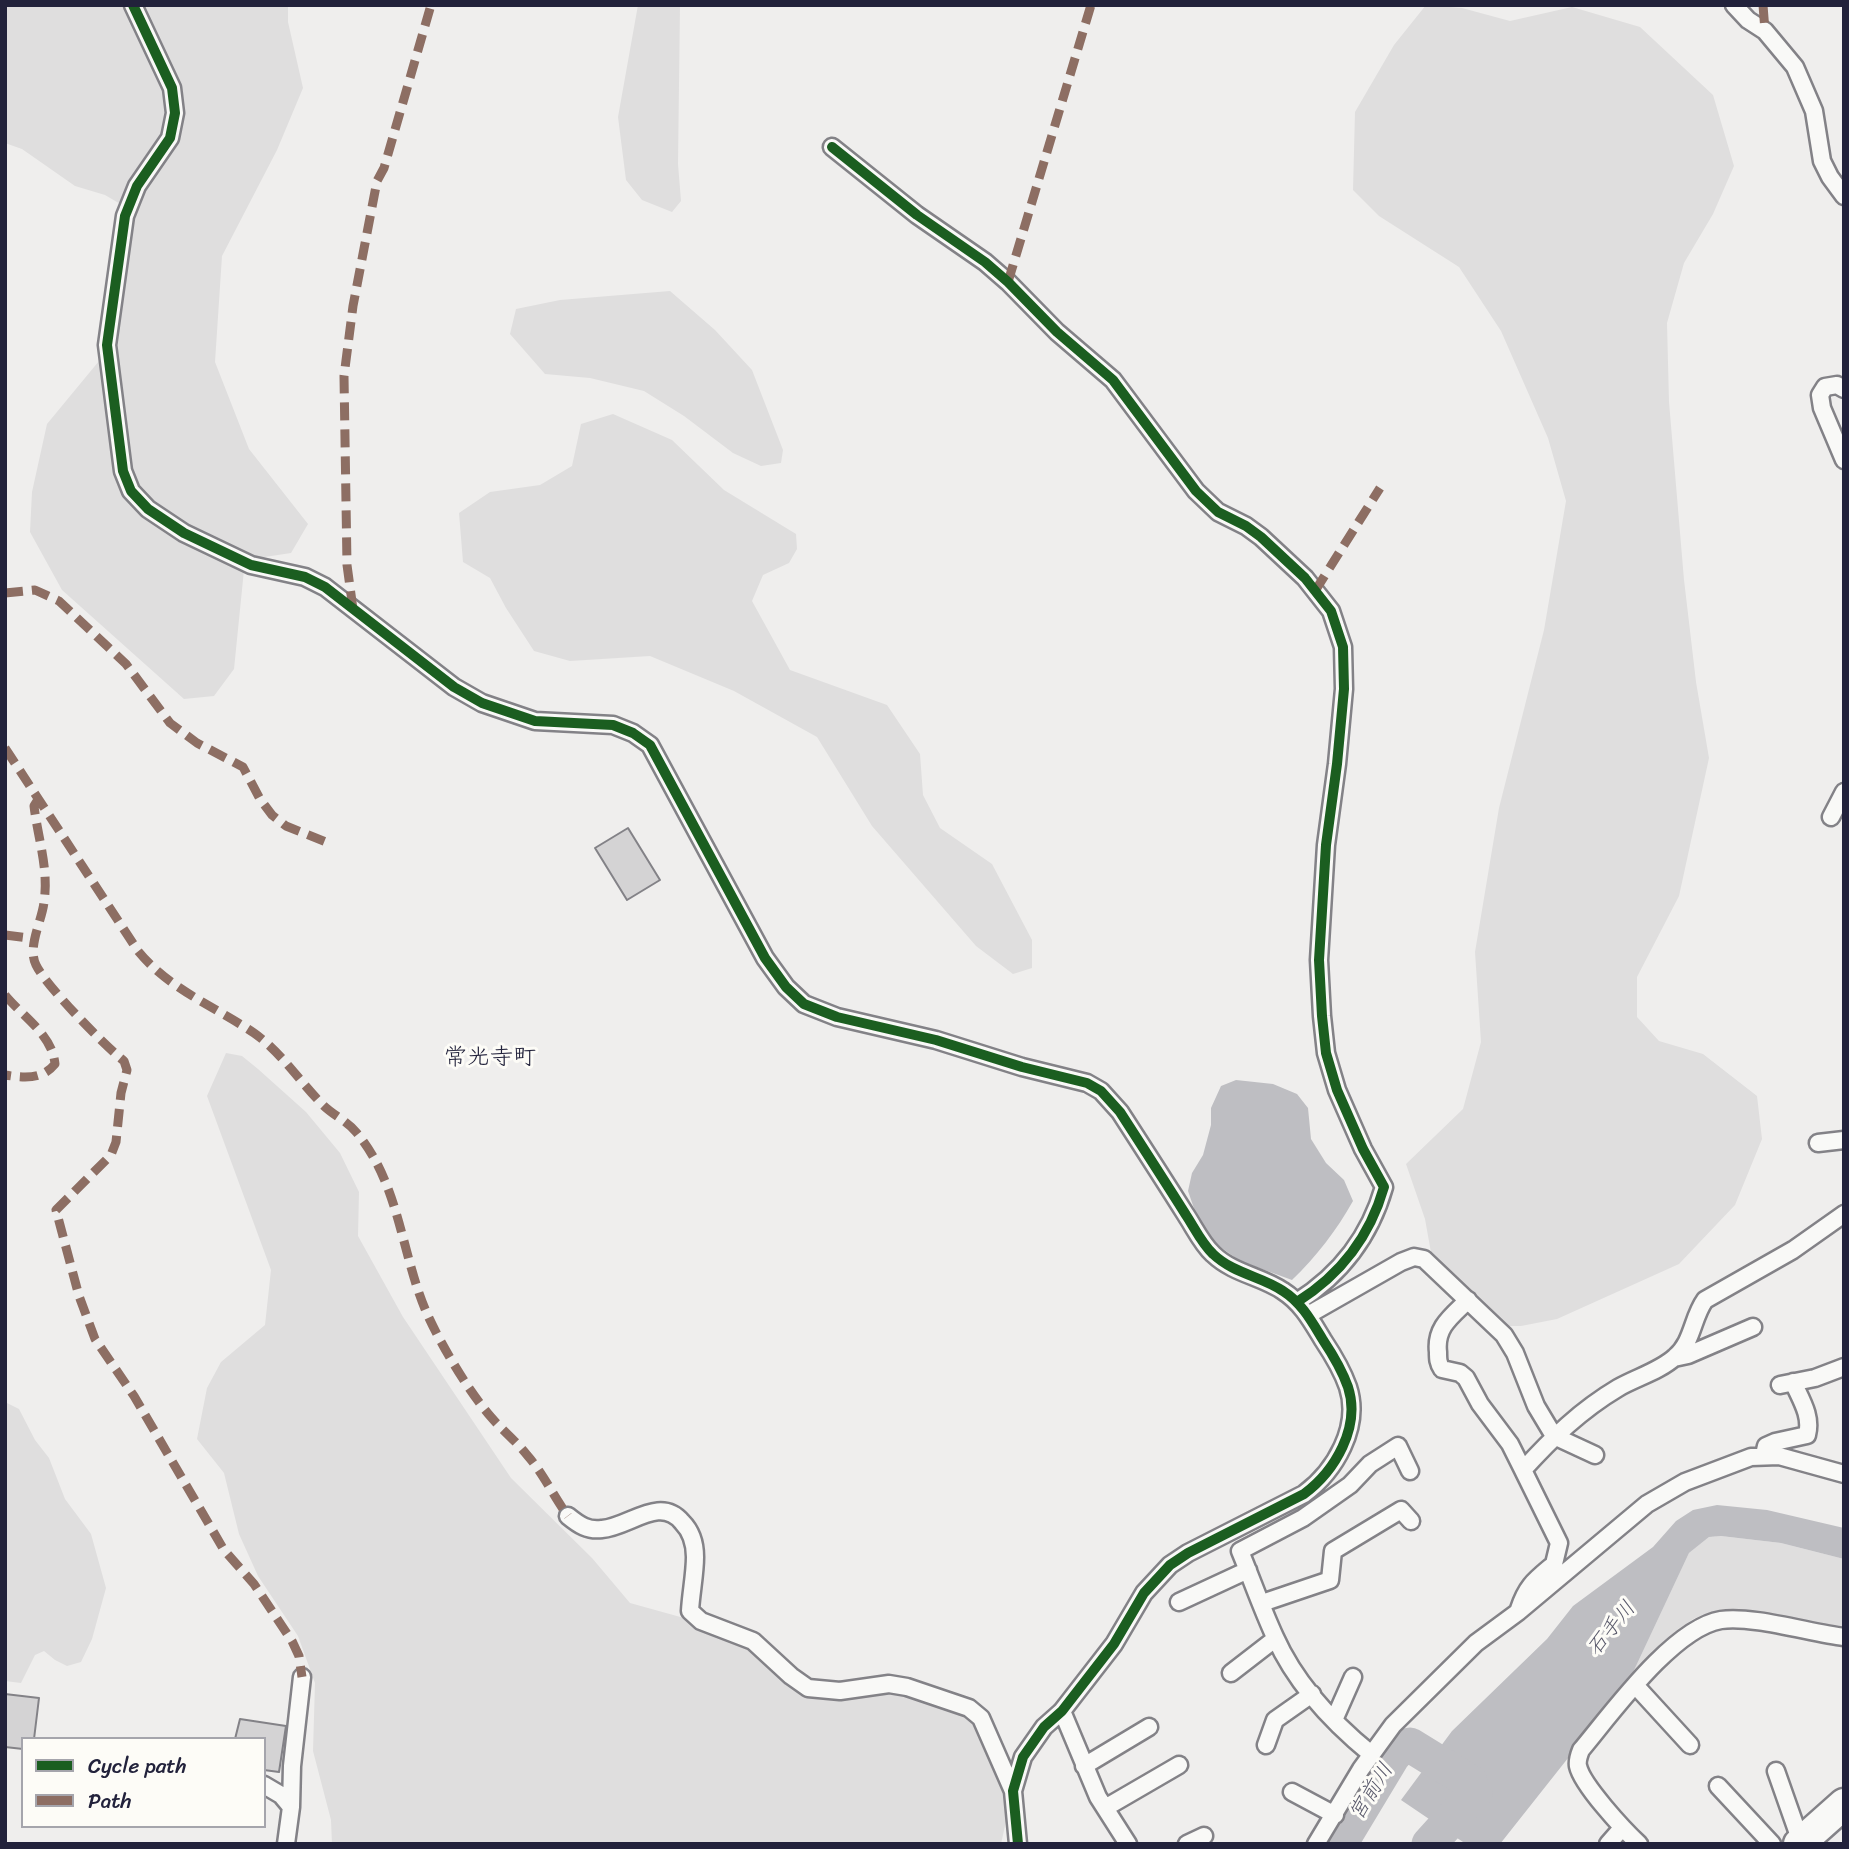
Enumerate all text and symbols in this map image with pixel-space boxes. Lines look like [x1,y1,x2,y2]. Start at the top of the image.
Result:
district label: 常光寺町 [444,1044,536,1072]
water label: 石手川 [1582,1597,1642,1661]
legend [21,1737,266,1828]
text: Cycle path [88,1747,187,1785]
water label: 宮前川 [1345,1759,1399,1825]
text: Path [88,1782,131,1820]

